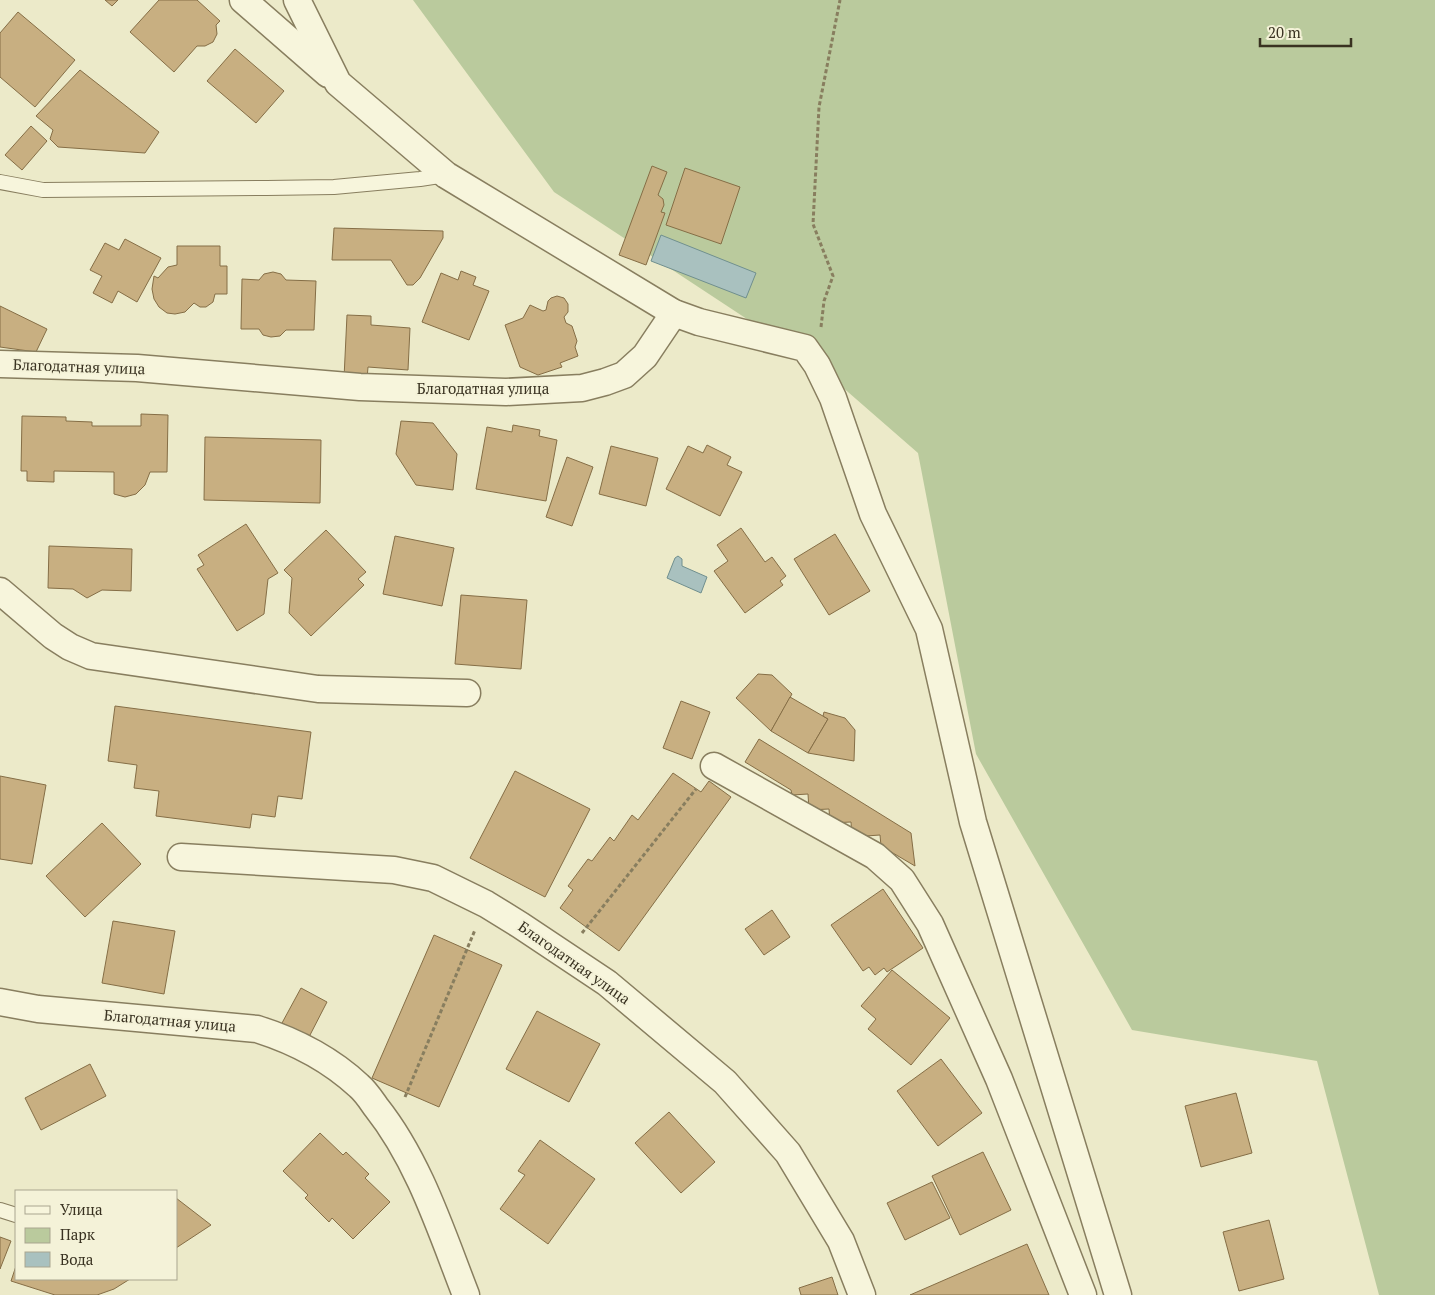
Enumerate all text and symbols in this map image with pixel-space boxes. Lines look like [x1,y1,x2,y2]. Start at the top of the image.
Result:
scale bar [1260,15,1351,47]
text: 20 m [1268,22,1301,42]
street label: Благодатная улица [13,354,146,378]
street label: Благодатная улица [417,378,550,398]
street label: Благодатная улица [515,916,635,1009]
street label: Благодатная улица [103,1004,237,1036]
legend [15,1190,178,1280]
text: Улица [60,1199,103,1219]
text: Парк [60,1224,96,1244]
text: Вода [60,1249,94,1269]

